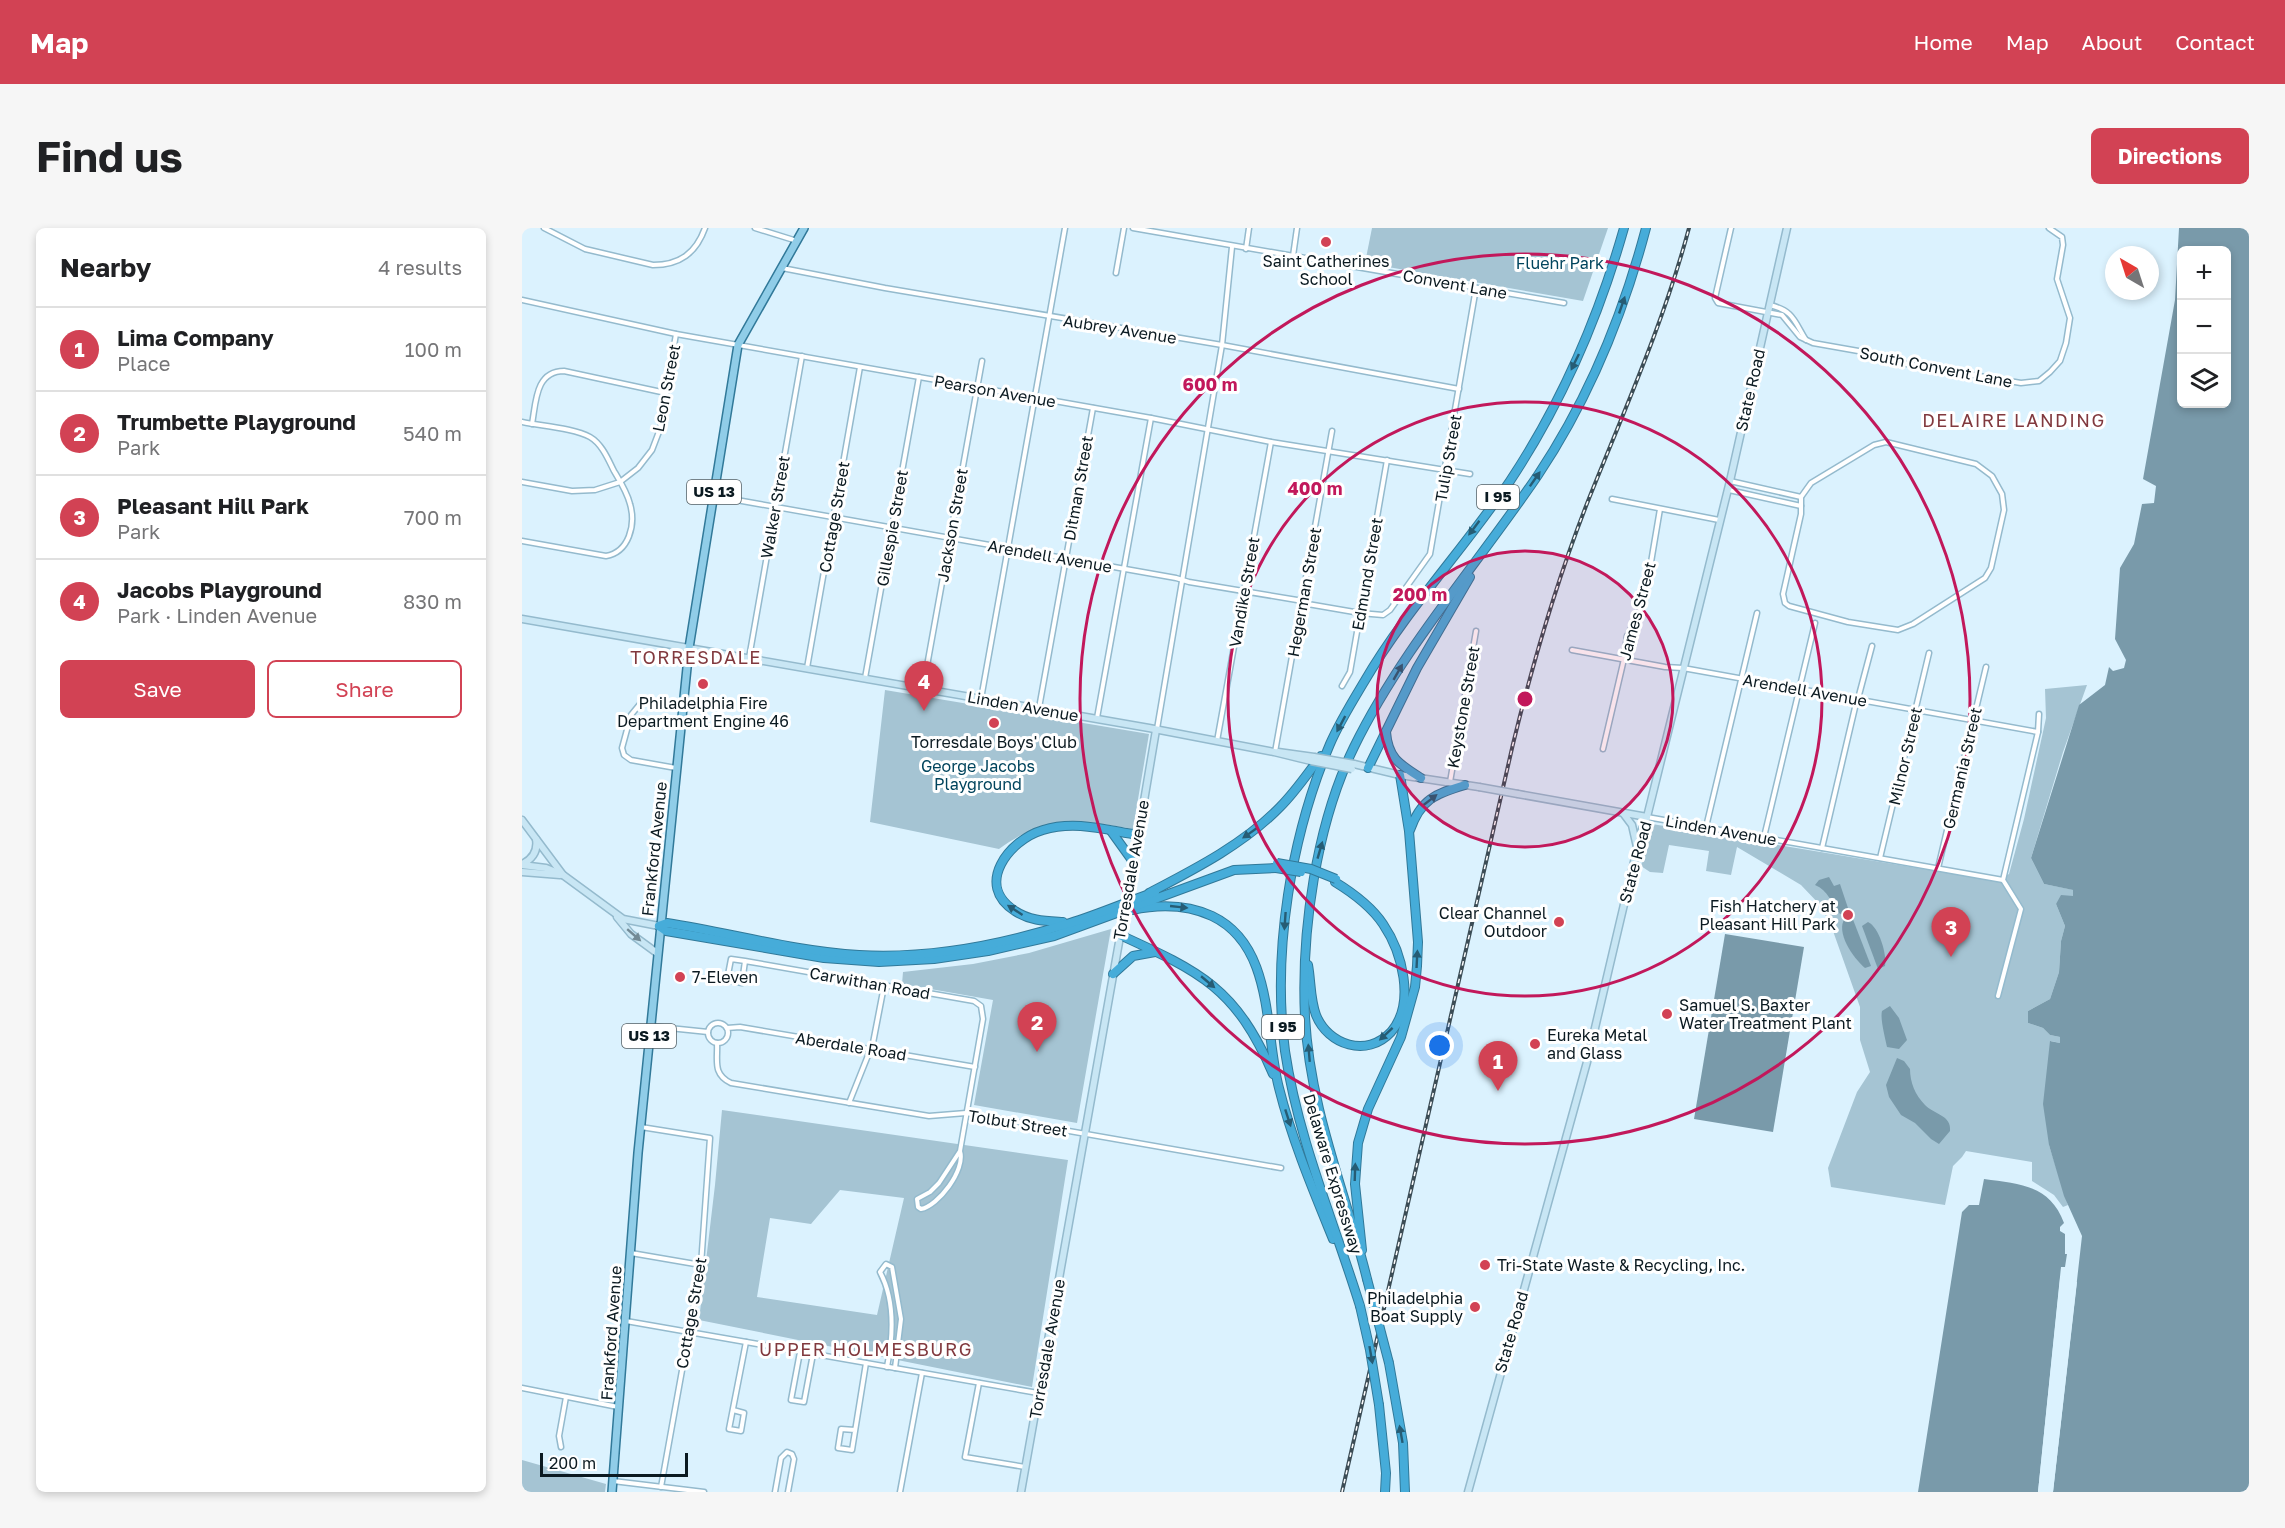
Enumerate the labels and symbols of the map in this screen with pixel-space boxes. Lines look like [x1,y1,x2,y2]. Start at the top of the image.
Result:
marker: Saint Catherines School [1319,235,1333,249]
north arrow [2105,246,2159,300]
place label: Saint Catherines School [1262,251,1390,289]
park label: Fluehr Park [1516,253,1604,273]
street label: Convent Lane [1401,265,1509,303]
one-way arrow [1618,296,1628,314]
street label: Aubrey Avenue [1062,310,1178,348]
street label: Leon Street [648,342,684,434]
street label: South Convent Lane [1858,342,2014,392]
street label: State Road [1731,347,1769,433]
one-way arrow [1570,353,1579,370]
street label: Pearson Avenue [933,370,1057,412]
text: 600 m [1182,373,1238,395]
district label: DELAIRE LANDING [1922,409,2106,431]
street label: Tulip Street [1430,413,1466,503]
street label: Ditman Street [1059,434,1097,542]
street label: Walker Street [756,454,794,560]
street label: Cottage Street [814,460,854,574]
street label: Jackson Street [932,467,972,583]
street label: Gillespie Street [872,468,912,588]
one-way arrow [1529,471,1540,487]
text: 400 m [1288,477,1342,499]
road number: US 13 [687,480,741,504]
road number: I 95 [1477,485,1519,509]
street label: Edmund Street [1347,516,1387,632]
one-way arrow [1469,521,1481,536]
street label: Hegerman Street [1283,526,1325,658]
street label: Arendell Avenue [986,535,1114,577]
street label: Vandike Street [1224,535,1264,649]
street label: James Street [1614,560,1660,662]
text: 200 m [1393,583,1447,605]
street label: Keystone Street [1442,644,1484,770]
district label: TORRESDALE [630,646,762,668]
pin: 4 [904,662,944,711]
one-way arrow [1392,664,1403,680]
street label: Arendell Avenue [1741,669,1869,711]
marker: Philadelphia Fire Department Engine 46 [696,677,710,691]
street label: Linden Avenue [966,686,1080,726]
centre of rings [1515,689,1535,709]
place label: Philadelphia Fire Department Engine 46 [617,693,789,731]
street label: Milnor Street [1884,705,1926,807]
street label: Germania Street [1938,705,1986,831]
marker: Torresdale Boys' Club [987,716,1001,730]
one-way arrow [1336,716,1346,733]
place label: Torresdale Boys' Club [911,732,1077,752]
park label: George Jacobs Playground [921,756,1035,794]
street label: Frankford Avenue [637,781,671,917]
one-way arrow [1422,794,1438,806]
street label: Torresdale Avenue [1109,798,1153,942]
street label: Linden Avenue [1664,810,1778,850]
street label: State Road [1614,819,1656,905]
one-way arrow [1242,827,1258,839]
one-way arrow [1316,841,1325,859]
place label: Fish Hatchery at Pleasant Hill Park [1699,896,1836,934]
one-way arrow [1170,902,1189,912]
place label: Clear Channel Outdoor [1439,903,1547,941]
one-way arrow [1008,904,1024,916]
marker: Fish Hatchery at Pleasant Hill Park [1841,908,1855,922]
pin: 3 [1932,908,1970,957]
one-way arrow [1281,912,1290,931]
marker: Clear Channel Outdoor [1552,915,1566,929]
one-way arrow [626,928,641,941]
one-way arrow [1413,949,1422,968]
street label: Carwithan Road [808,963,932,1003]
place label: 7-Eleven [692,967,758,987]
marker: 7-Eleven [673,970,687,984]
one-way arrow [1200,975,1216,988]
place label: Samuel S. Baxter Water Treatment Plant [1679,995,1852,1033]
pin: 2 [1018,1002,1056,1052]
marker: Samuel S. Baxter Water Treatment Plant [1660,1007,1674,1021]
road number: I 95 [1262,1015,1304,1039]
road number: US 13 [622,1024,676,1048]
place label: Eureka Metal and Glass [1547,1025,1647,1063]
street label: Aberdale Road [794,1027,908,1065]
one-way arrow [1379,1027,1394,1041]
your location [1425,1031,1454,1060]
marker: Eureka Metal and Glass [1528,1037,1542,1051]
pin: 1 [1478,1042,1518,1091]
one-way arrow [1304,1044,1314,1063]
street label: Delaware Expressway [1299,1091,1367,1257]
street label: Tolbut Street [967,1105,1069,1141]
one-way arrow [1284,1109,1293,1127]
one-way arrow [1350,1163,1360,1182]
place label: Tri-State Waste & Recycling, Inc. [1497,1255,1745,1275]
street label: Cottage Street [671,1256,711,1370]
marker: Tri-State Waste & Recycling, Inc. [1478,1258,1492,1272]
street label: Frankford Avenue [596,1265,626,1401]
street label: Torresdale Avenue [1025,1277,1069,1421]
place label: Philadelphia Boat Supply [1367,1288,1463,1326]
street label: State Road [1490,1289,1532,1375]
marker: Philadelphia Boat Supply [1468,1300,1482,1314]
district label: UPPER HOLMESBURG [759,1338,973,1360]
one-way arrow [1367,1346,1376,1365]
one-way arrow [1396,1424,1405,1443]
scale bar [540,1450,688,1478]

